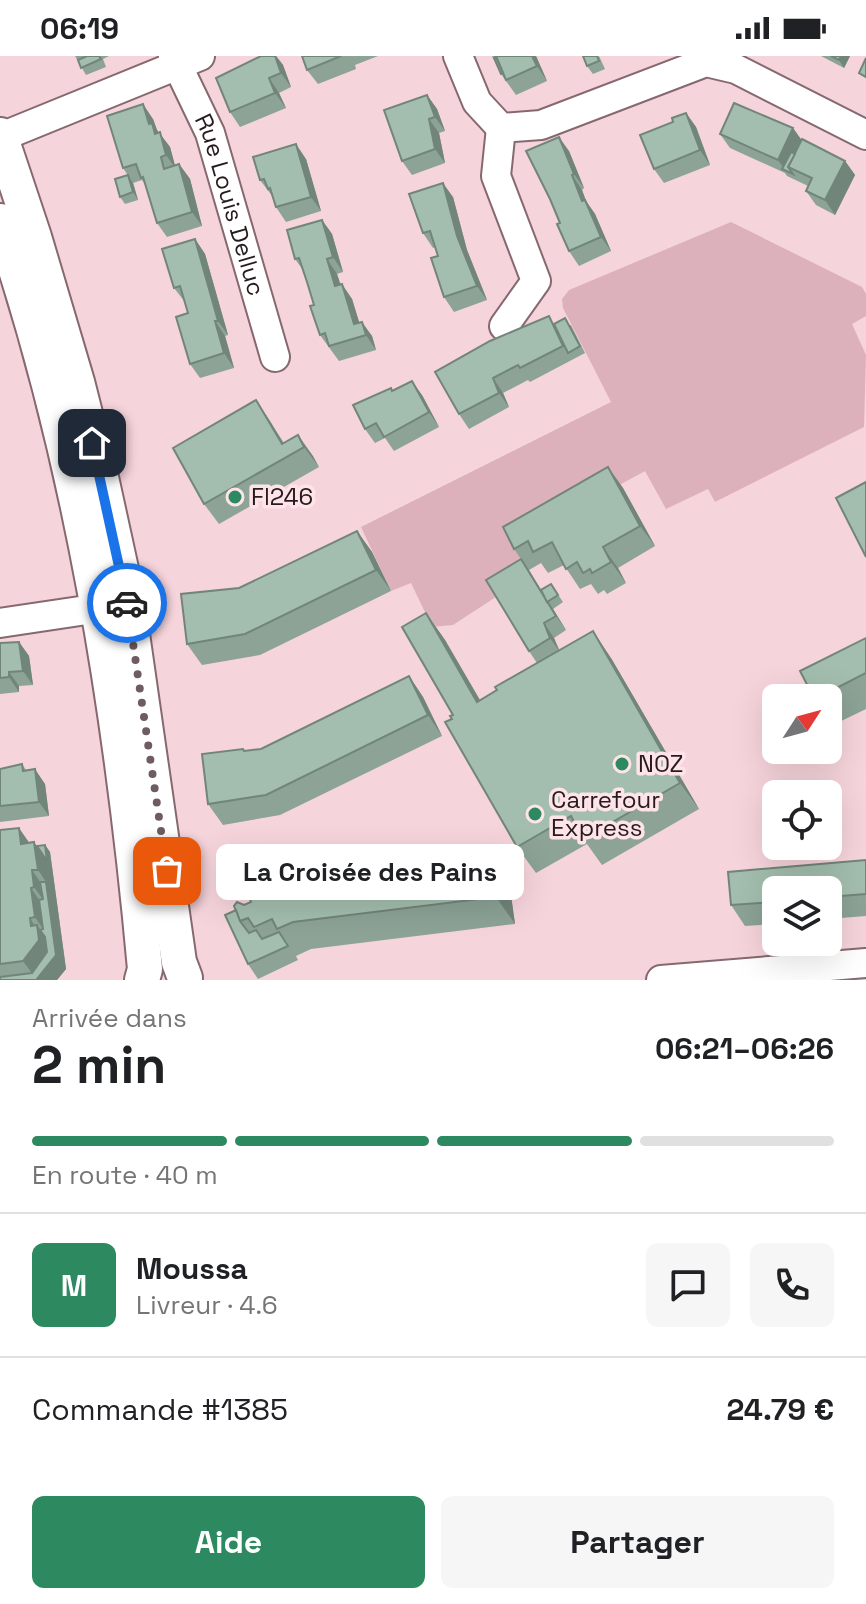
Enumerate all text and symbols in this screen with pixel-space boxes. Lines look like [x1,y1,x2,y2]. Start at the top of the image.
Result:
text: 06:19 [40,9,119,48]
street label: Rue Louis Delluc [188,108,272,299]
pin [58,409,126,477]
icon: home [70,421,114,465]
place label: Fl246 [251,481,313,512]
marker: Fl246 [226,488,244,506]
courier [87,563,167,643]
icon: car [105,581,149,625]
north arrow [762,684,842,764]
map controls [762,684,842,956]
place label: NOZ [638,748,683,779]
marker: NOZ [613,755,631,773]
button: locate [762,780,842,860]
place label: Carrefour Express [551,784,660,843]
marker: Carrefour Express [526,805,544,823]
pin [133,837,201,905]
callout: La Croisée des Pains [215,843,523,899]
icon: bag [145,849,189,893]
text: La Croisée des Pains [243,855,497,889]
button: layers [762,876,842,956]
text: Arrivée dans [32,1001,187,1035]
text: 06:21–06:26 [655,1029,834,1068]
text: 2 min [32,1032,166,1098]
text: En route · 40 m [32,1158,218,1192]
button: chat [646,1243,730,1327]
button: phone [750,1243,834,1327]
text: Moussa [136,1249,248,1288]
text: M [61,1266,87,1305]
text: Livreur · 4.6 [136,1288,278,1322]
text: Commande #1385 [32,1390,288,1429]
text: 24.79 € [727,1390,834,1429]
button: Aide [32,1496,425,1588]
button: Partager [441,1496,834,1588]

